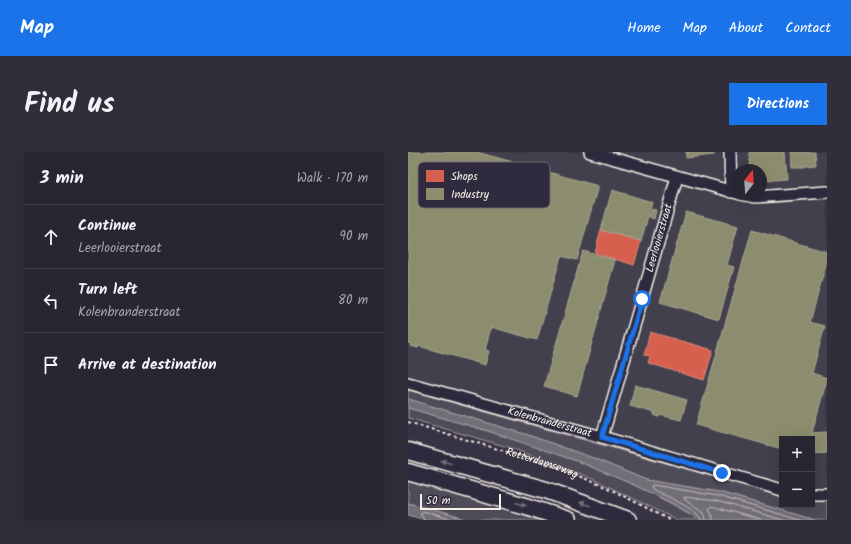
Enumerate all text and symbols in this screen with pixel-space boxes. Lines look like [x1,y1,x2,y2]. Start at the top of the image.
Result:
text: Map [20,13,54,43]
text: Home [627,17,661,39]
text: Map [683,17,707,39]
text: About [729,17,763,39]
text: Contact [785,17,831,39]
text: Find us [24,82,115,127]
button: Directions [729,83,827,125]
legend [418,162,550,208]
north arrow [731,164,767,200]
text: 3 min [40,165,84,192]
text: Walk · 170 m [297,168,368,189]
text: Shops [451,168,478,186]
text: Industry [451,186,490,204]
street label: Leerlooierstraat [641,201,678,275]
text: Continue [78,214,136,238]
icon: ahead [40,226,62,248]
text: 90 m [340,226,368,247]
text: Leerlooierstraat [78,238,161,259]
text: Turn left [78,278,138,302]
icon: left [40,290,62,312]
text: 80 m [338,290,368,311]
route start [633,290,651,308]
text: Kolenbranderstraat [78,302,180,323]
text: Arrive at destination [78,353,217,377]
icon: arrive [40,354,62,376]
street label: Kolenbranderstraat [505,402,595,443]
map controls [779,436,815,508]
button: + [779,436,815,472]
street label: Rotterdamseweg [503,443,581,484]
one-way arrow [440,458,452,464]
route end [713,464,731,482]
button: − [779,472,815,508]
scale bar [420,492,501,511]
text: 50 m [426,492,451,510]
one-way arrow [516,501,528,507]
one-way arrow [579,501,591,507]

